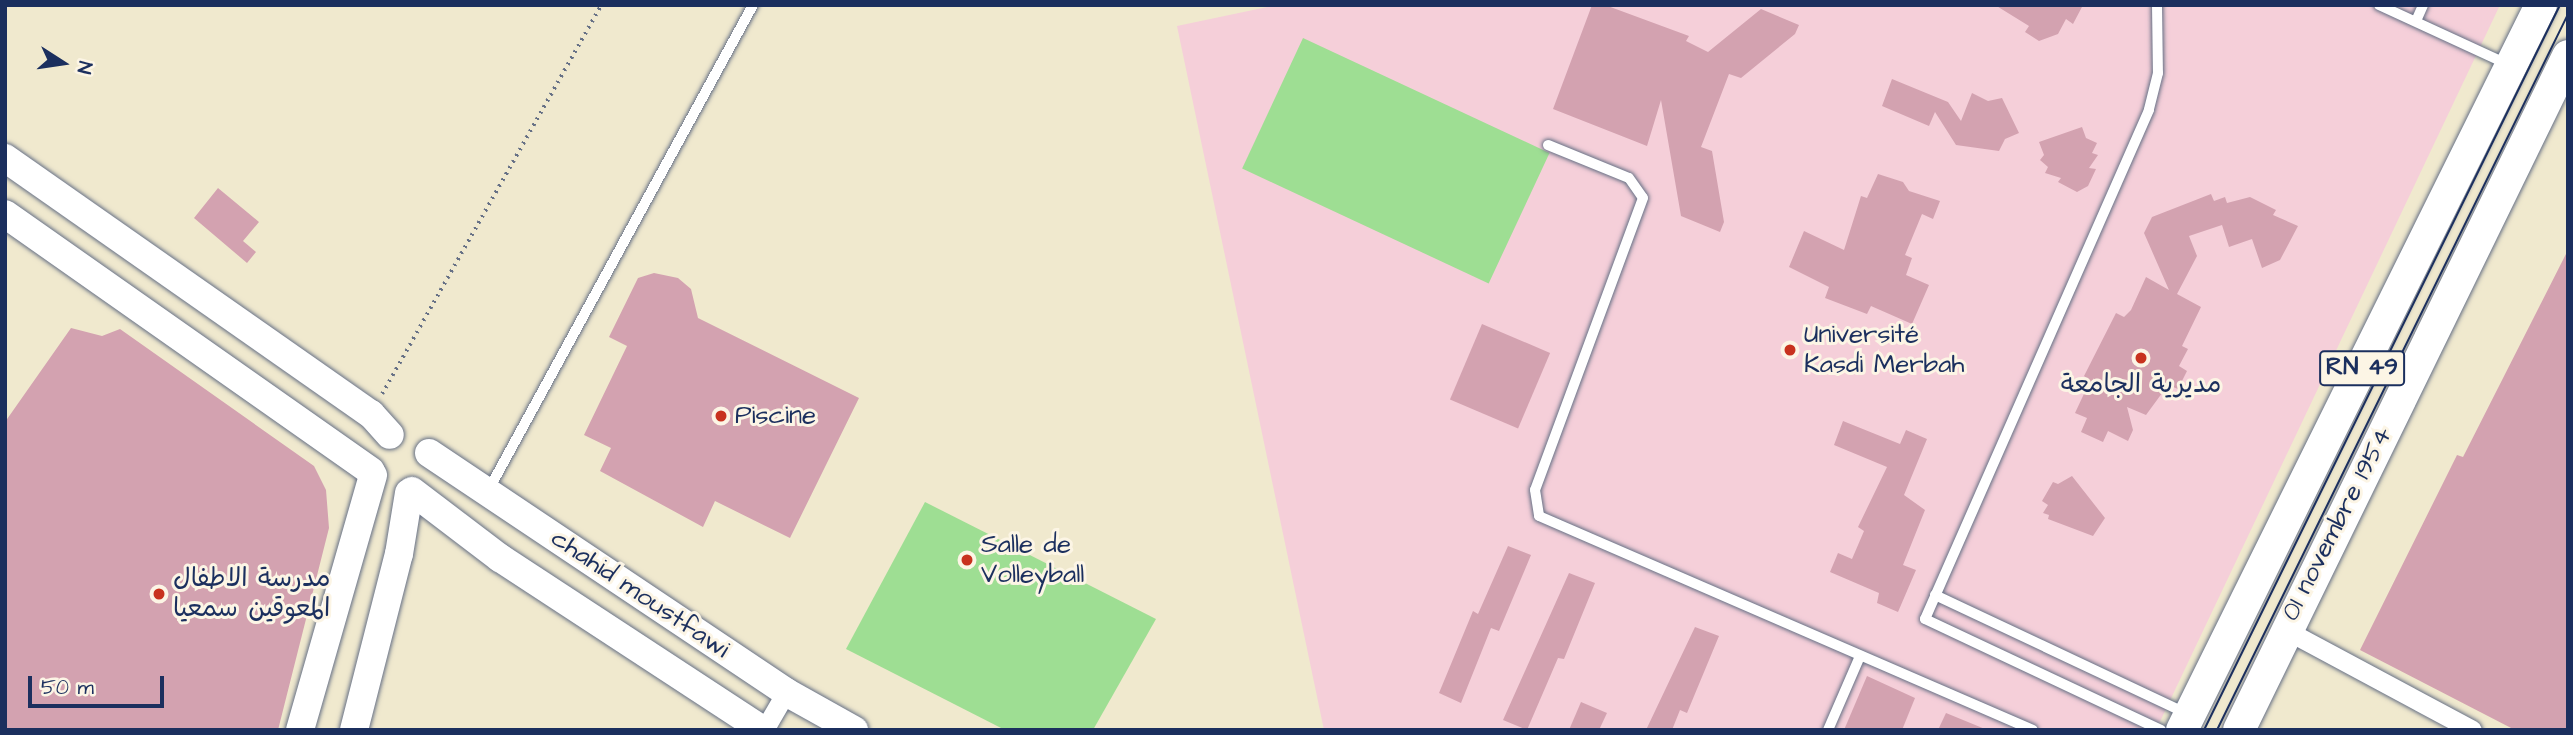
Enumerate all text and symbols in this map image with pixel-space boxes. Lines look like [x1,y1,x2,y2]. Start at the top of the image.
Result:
north arrow [28,28,98,98]
text: N [70,59,98,76]
place label: Université Kasdi Merbah [1804,319,1964,380]
marker: Université Kasdi Merbah [1782,342,1798,358]
road number: RN 49 [2318,348,2406,388]
marker: مديرية الجامعة [2133,350,2149,366]
place label: مديرية الجامعة [2061,369,2221,401]
place label: Piscine [735,400,816,432]
marker: Piscine [713,408,729,424]
street label: 01 novembre 1954 [2275,422,2399,626]
street label: chahid moustfawi [545,523,735,665]
place label: Salle de Volleyball [981,529,1084,590]
marker: Salle de Volleyball [959,552,975,568]
place label: مدرسة الاطفال المعوقين سمعيا [173,563,331,624]
marker: مدرسة الاطفال المعوقين سمعيا [151,586,167,602]
scale bar [32,662,168,706]
text: 50 m [41,673,94,702]

